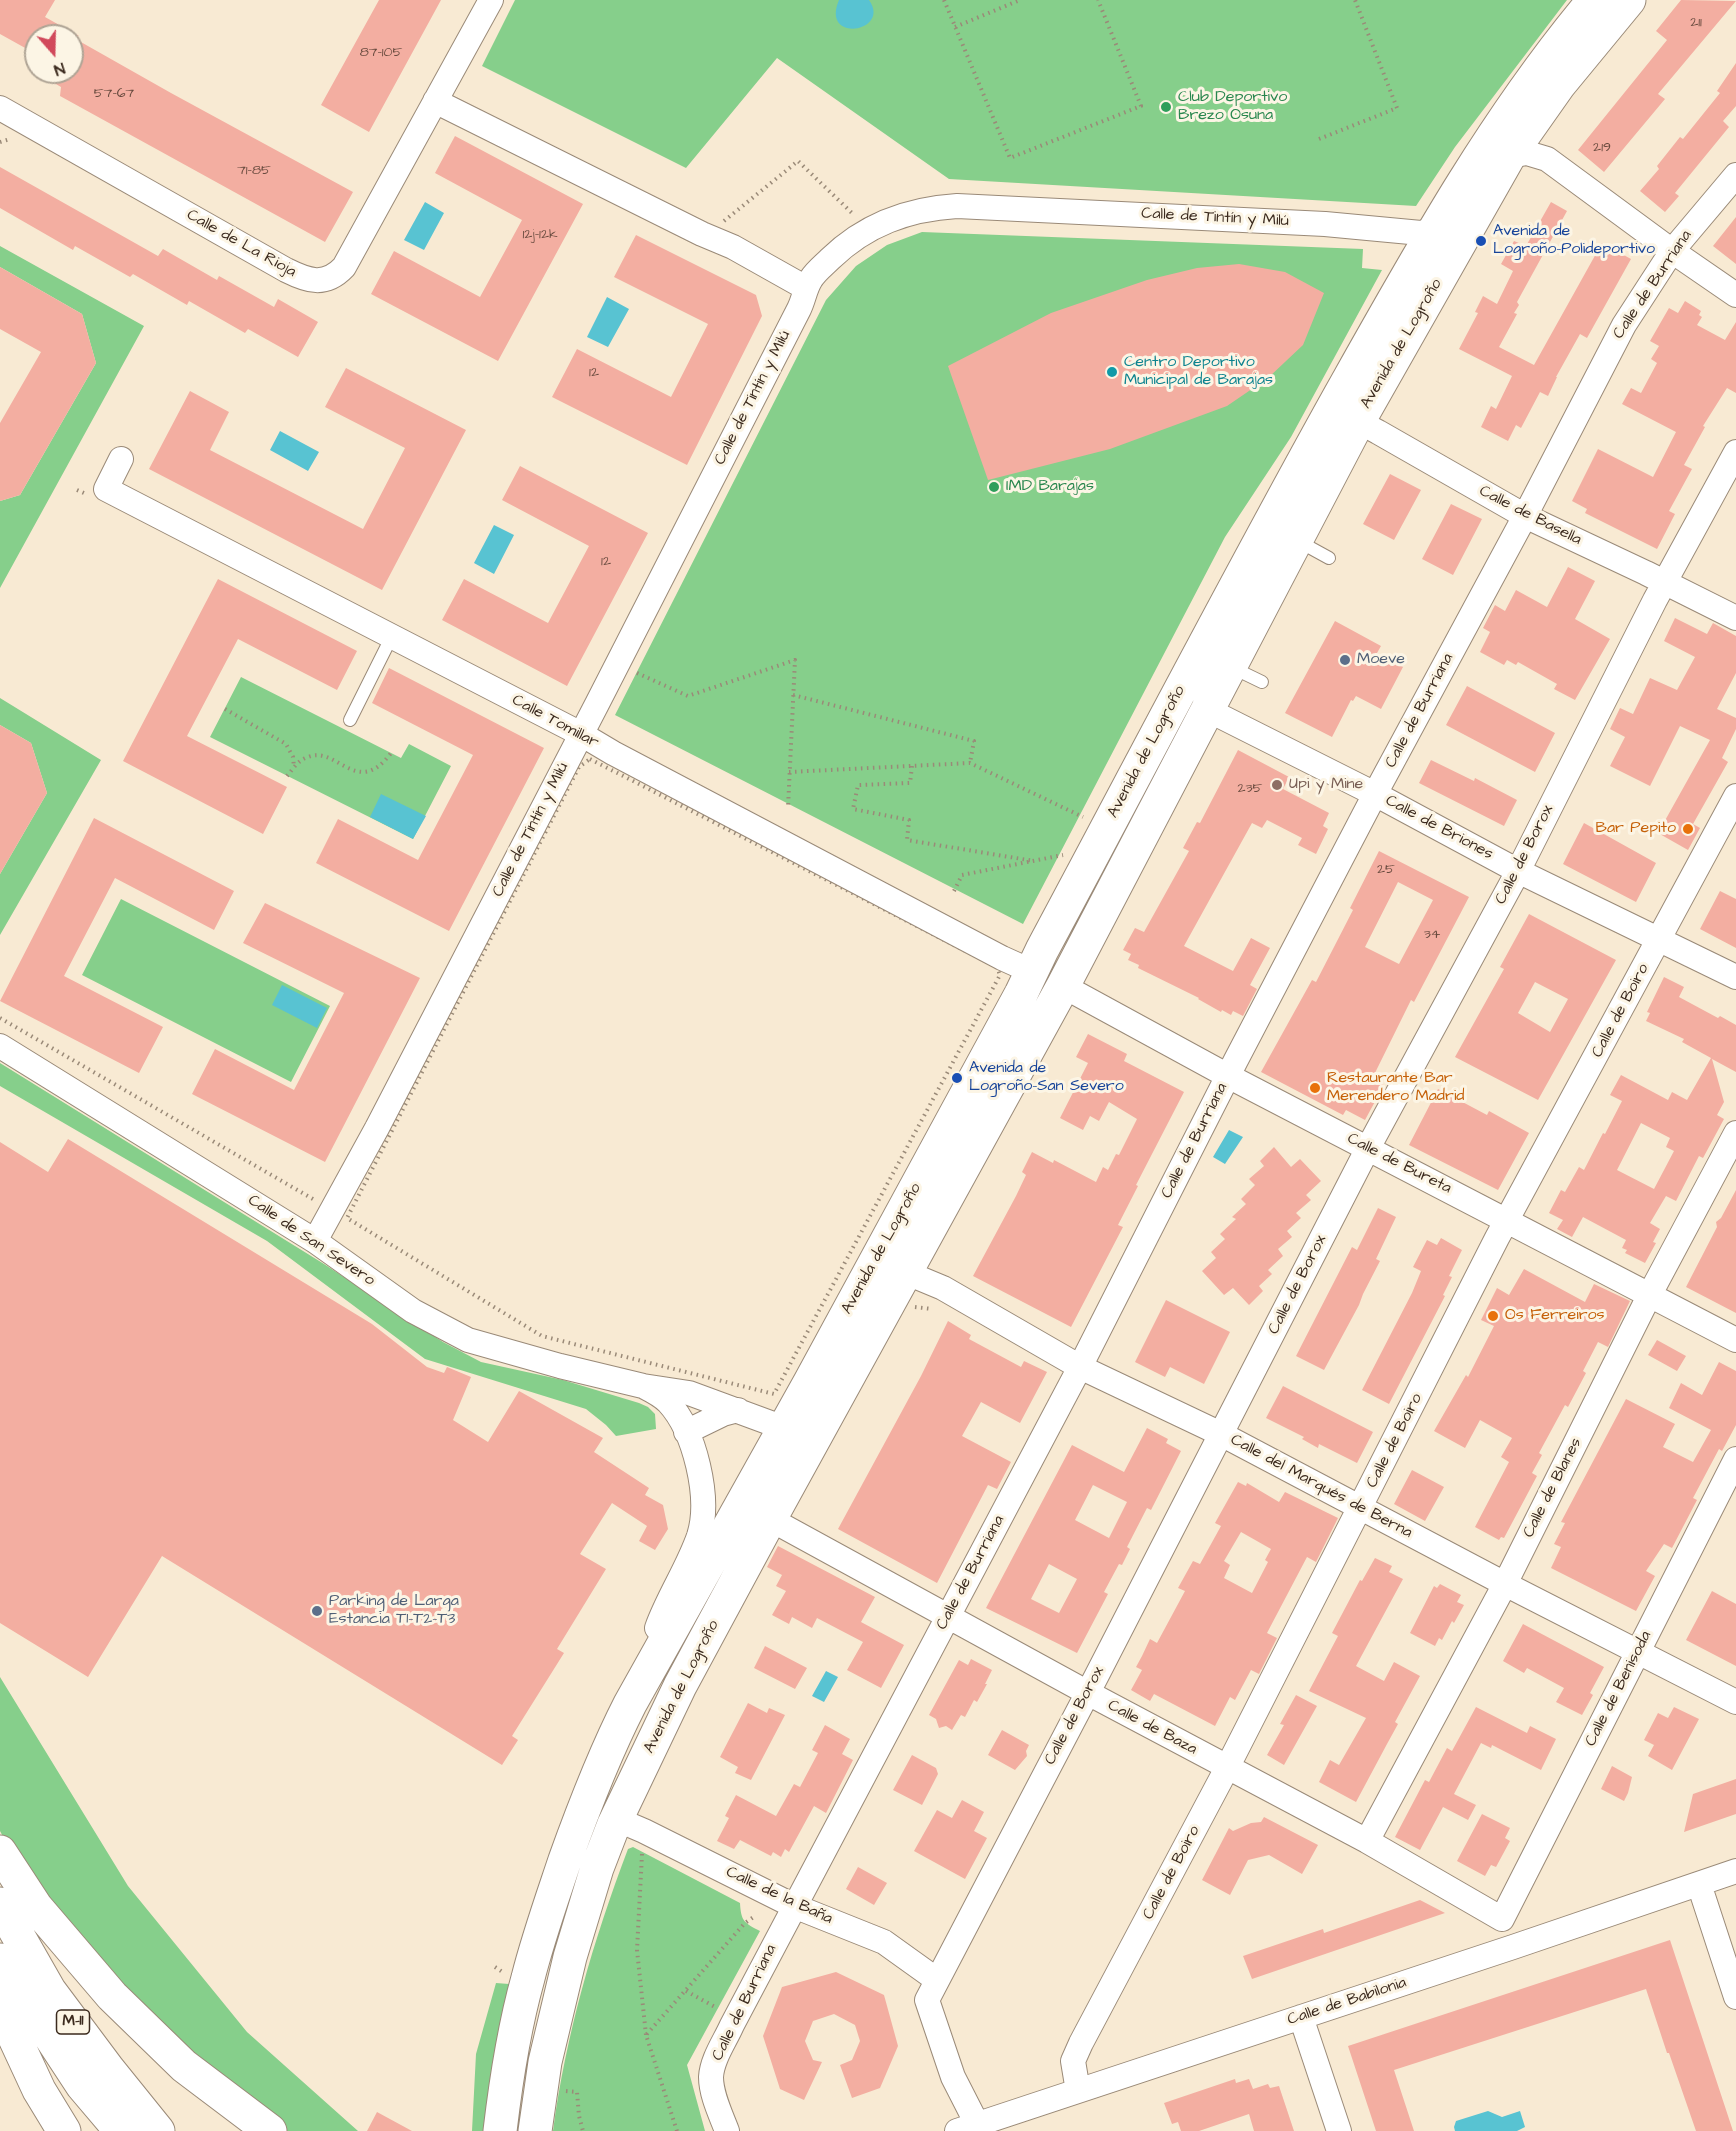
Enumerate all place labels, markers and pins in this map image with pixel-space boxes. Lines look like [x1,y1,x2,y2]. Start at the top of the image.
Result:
place label: Club Deportivo Brezo Osuna [1178,88,1287,126]
marker: Club Deportivo Brezo Osuna [1159,100,1173,114]
place label: Avenida de Logroño-Polideportivo [1493,222,1655,260]
marker: Avenida de Logroño-Polideportivo [1474,234,1488,248]
place label: Centro Deportivo Municipal de Barajas [1124,353,1273,391]
marker: Centro Deportivo Municipal de Barajas [1105,365,1119,379]
place label: IMD Barajas [1006,477,1094,497]
marker: IMD Barajas [987,480,1001,494]
place label: Moeve [1357,650,1405,670]
marker: Moeve [1338,653,1352,667]
place label: Upi y Mine [1289,775,1363,795]
marker: Upi y Mine [1270,778,1284,792]
place label: Bar Pepito [1596,819,1676,839]
marker: Bar Pepito [1681,822,1695,836]
place label: Avenida de Logroño-San Severo [969,1059,1124,1097]
place label: Restaurante Bar Merendero Madrid [1327,1069,1464,1107]
marker: Avenida de Logroño-San Severo [950,1071,964,1085]
marker: Restaurante Bar Merendero Madrid [1308,1081,1322,1095]
place label: Os Ferreiros [1505,1306,1604,1326]
marker: Os Ferreiros [1486,1309,1500,1323]
place label: Parking de Larga Estancia T1-T2-T3 [329,1592,459,1630]
marker: Parking de Larga Estancia T1-T2-T3 [310,1604,324,1618]

